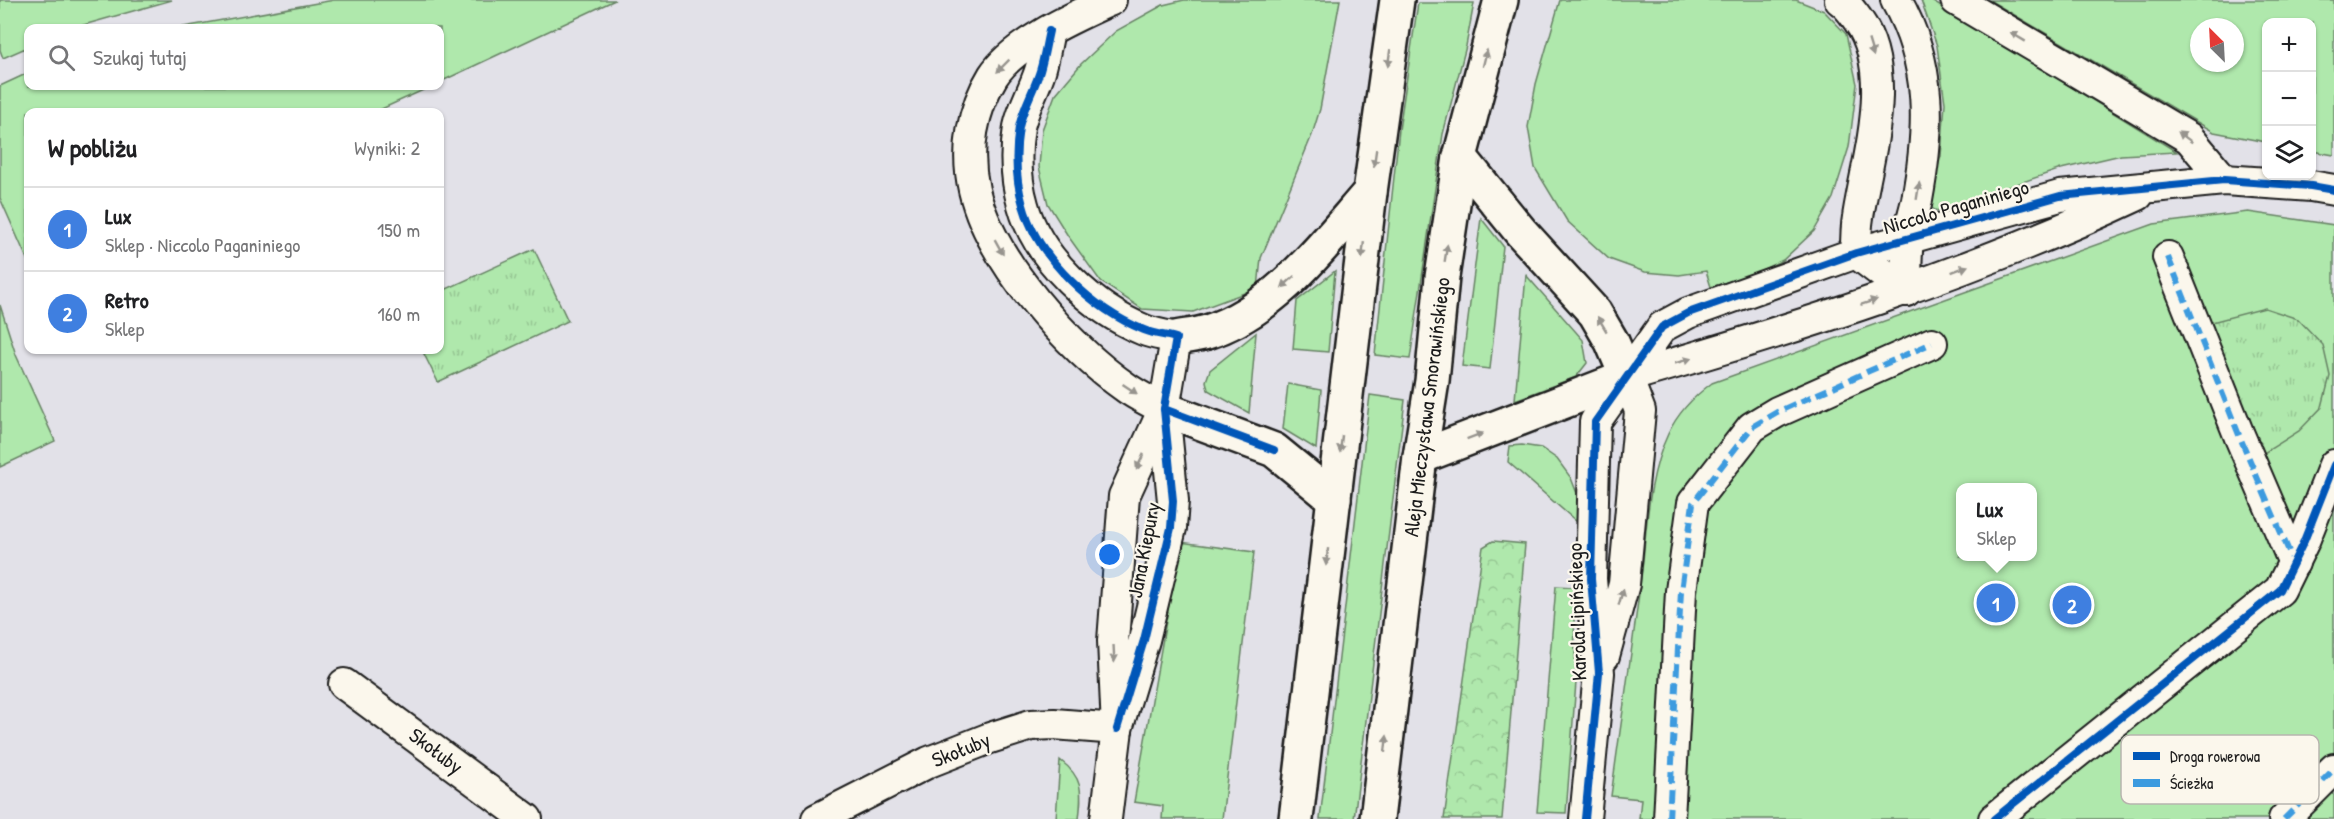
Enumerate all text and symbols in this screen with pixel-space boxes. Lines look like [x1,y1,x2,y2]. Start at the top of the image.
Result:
north arrow [2190,18,2244,72]
map controls [2262,18,2316,180]
button: + [2262,18,2316,72]
search box [24,24,444,90]
one-way arrow [2010,31,2026,42]
one-way arrow [1867,39,1876,57]
icon: search [45,41,78,74]
text: Szukaj tutaj [93,42,187,72]
one-way arrow [1384,49,1393,68]
one-way arrow [1481,49,1491,67]
one-way arrow [996,59,1010,73]
button: − [2262,72,2316,126]
button: layers [2262,126,2316,180]
text: W pobliżu [48,130,137,165]
one-way arrow [2177,130,2193,143]
text: Wyniki: 2 [354,134,420,161]
one-way arrow [1370,148,1379,167]
street label: Niccolo Paganiniego [1880,172,2032,241]
one-way arrow [1914,182,1923,201]
text: Lux [105,201,132,231]
text: 1 [64,216,71,243]
text: 150 m [377,216,420,243]
text: Sklep · Niccolo Paganiniego [105,231,300,258]
one-way arrow [993,239,1004,255]
one-way arrow [1359,241,1368,260]
one-way arrow [1441,244,1450,263]
one-way arrow [1951,264,1969,274]
one-way arrow [1281,275,1296,289]
street label: Aleja Mieczysława Smorawińskiego [1396,276,1457,538]
text: Retro [105,285,149,315]
one-way arrow [1860,297,1878,306]
text: 2 [63,300,72,327]
text: 160 m [378,300,420,327]
text: Sklep [105,315,144,342]
one-way arrow [1596,316,1607,332]
one-way arrow [1674,356,1692,365]
one-way arrow [1122,383,1138,394]
one-way arrow [1466,431,1484,441]
one-way arrow [1336,435,1345,454]
one-way arrow [1135,454,1144,471]
popup [1956,483,2037,561]
text: Lux [1977,494,2004,524]
street label: Jana Kiepury [1120,499,1167,600]
text: Sklep [1977,524,2016,551]
your location [1095,540,1124,569]
street label: Karola Lipińskiego [1560,543,1593,681]
one-way arrow [1322,547,1332,566]
pin: 1 [1976,580,2016,626]
pin: 2 [2052,582,2092,628]
one-way arrow [1616,588,1626,606]
one-way arrow [1109,644,1118,663]
street label: Skołuby [403,721,469,781]
street label: Skołuby [927,725,995,774]
one-way arrow [1382,734,1391,753]
legend [2121,735,2319,804]
text: Droga rowerowa [2170,745,2260,767]
text: Ścieżka [2170,772,2213,794]

